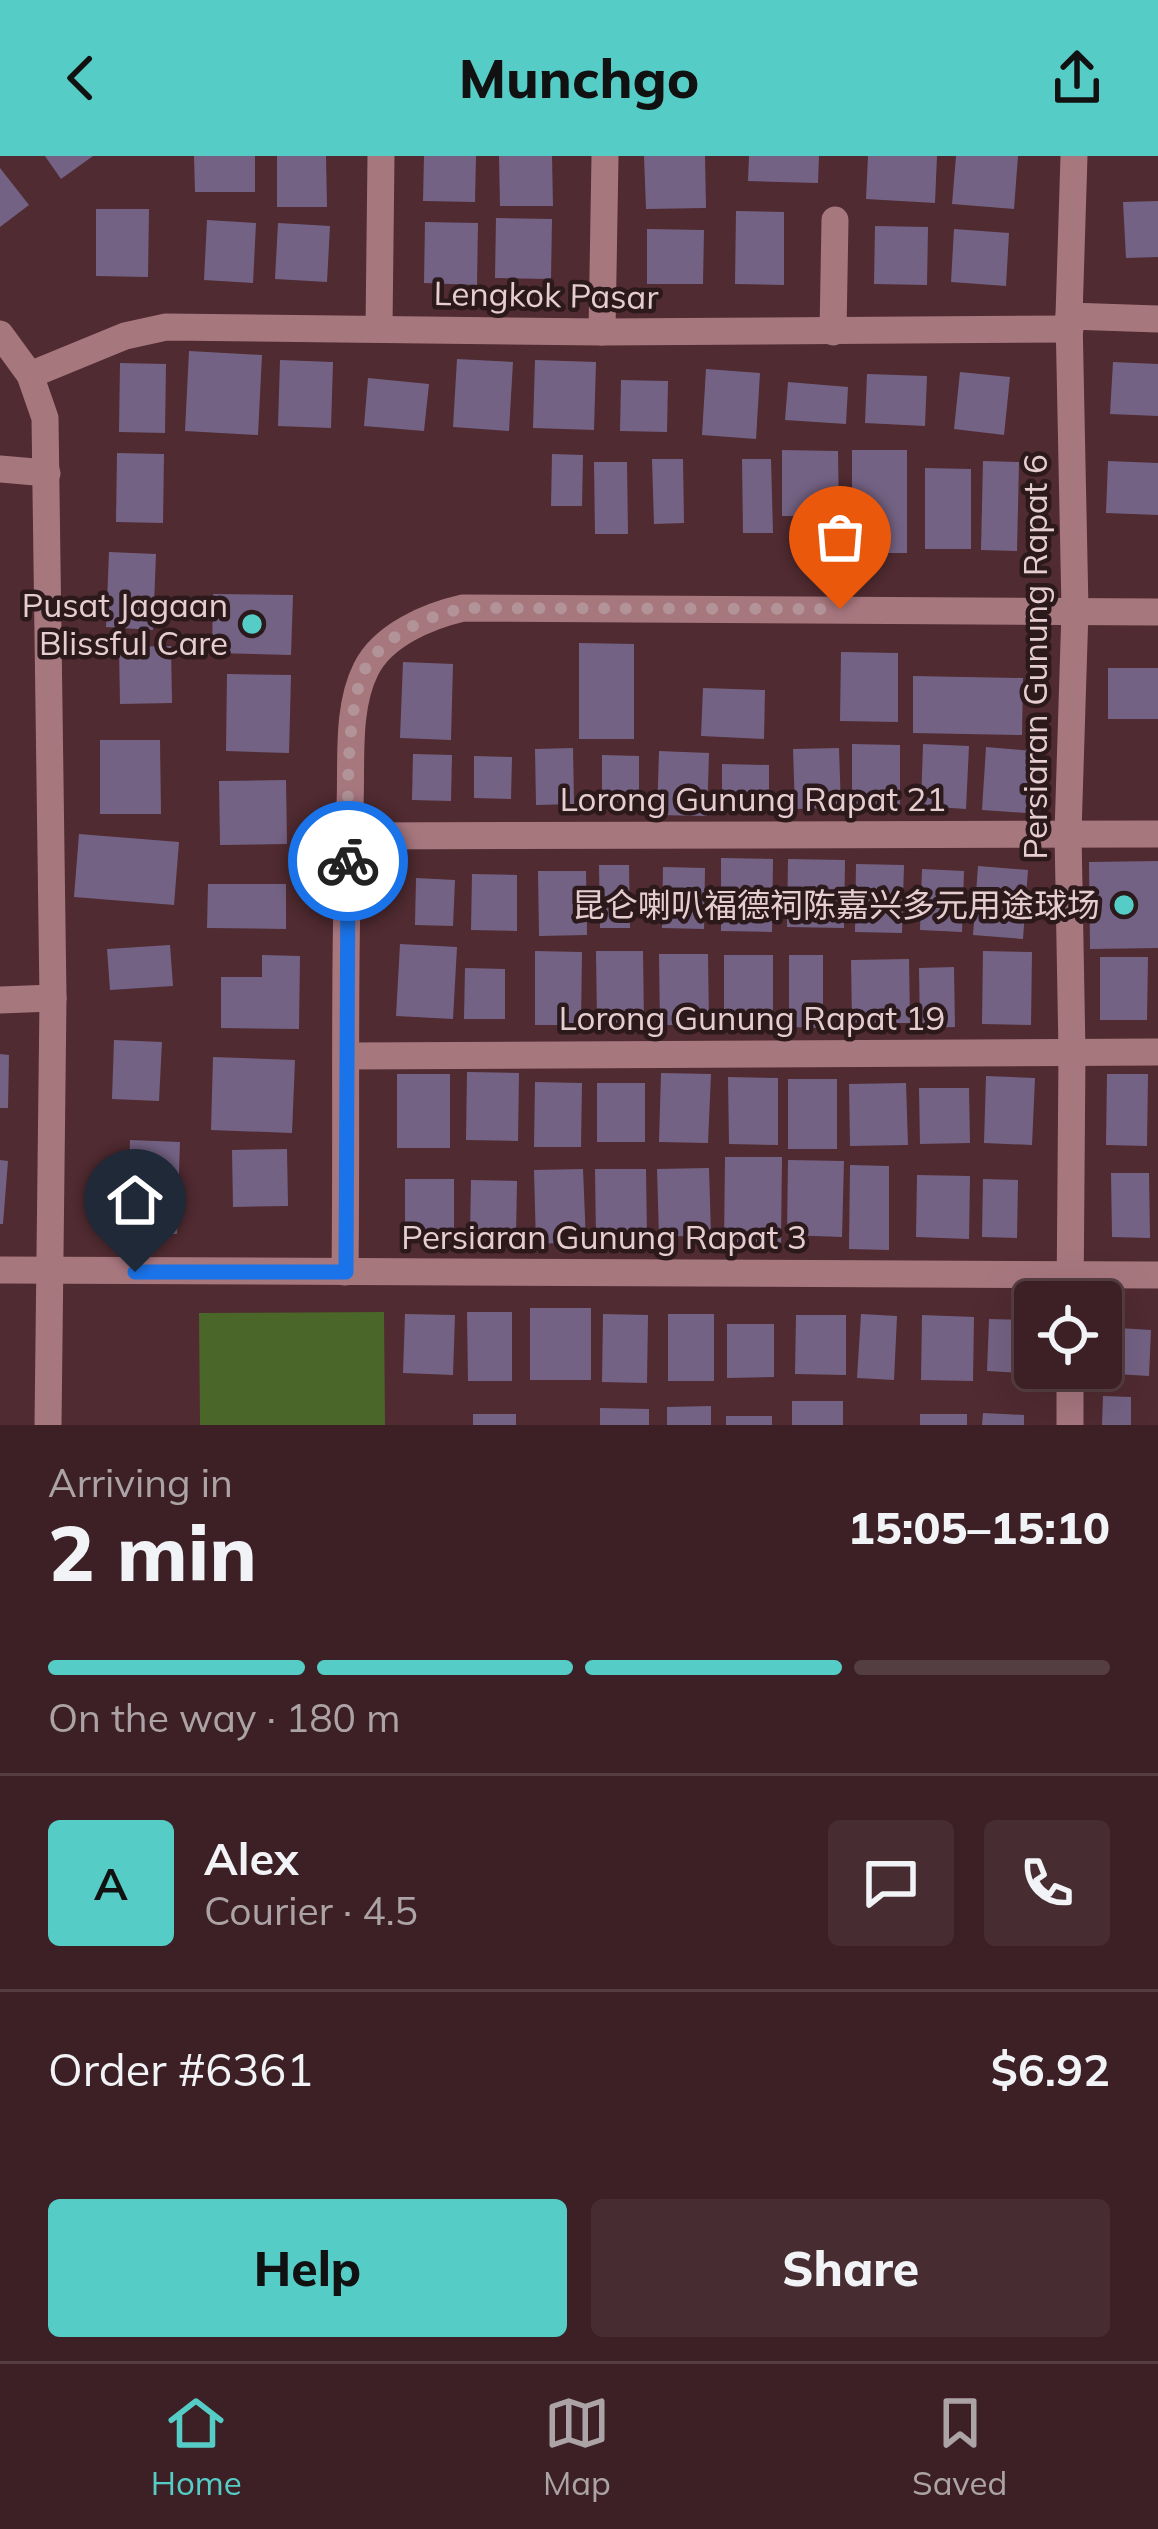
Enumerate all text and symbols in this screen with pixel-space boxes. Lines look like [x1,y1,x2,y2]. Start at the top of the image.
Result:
text: Munchgo [459,44,699,112]
icon: back [48,45,114,111]
icon: share [1044,45,1110,111]
street label: Lengkok Pasar [433,272,659,317]
street label: Persiaran Gunung Rapat 6 [1014,454,1055,860]
pin [789,486,891,609]
icon: bag [807,504,873,570]
place label: Pusat Jagaan Blissful Care [22,584,228,663]
marker: Pusat Jagaan Blissful Care [239,611,265,637]
street label: Lorong Gunung Rapat 21 [560,778,946,819]
courier [288,801,408,921]
icon: bike [315,828,381,894]
place label: 昆仑喇叭福德祠陈嘉兴多元用途球场 [572,884,1100,925]
marker: 昆仑喇叭福德祠陈嘉兴多元用途球场 [1111,892,1137,918]
street label: Lorong Gunung Rapat 19 [559,997,945,1038]
pin [84,1149,186,1272]
icon: home [102,1167,168,1233]
street label: Persiaran Gunung Rapat 3 [401,1216,807,1257]
map controls [1014,1281,1122,1389]
button: locate [1014,1281,1122,1389]
text: Arriving in [48,1458,233,1507]
text: 15:05–15:10 [848,1499,1110,1555]
text: 2 min [48,1503,257,1601]
text: On the way · 180 m [48,1693,400,1742]
button: chat [828,1820,954,1946]
button: phone [984,1820,1110,1946]
text: Alex [204,1830,299,1886]
text: A [94,1855,128,1911]
text: Courier · 4.5 [204,1886,418,1935]
text: Order #6361 [48,2041,313,2097]
text: $6.92 [991,2041,1110,2097]
button: Help [48,2199,567,2337]
button: Share [591,2199,1110,2337]
tab: Home [151,2390,242,2503]
tab: Map [543,2390,611,2503]
tab: Saved [912,2390,1007,2503]

